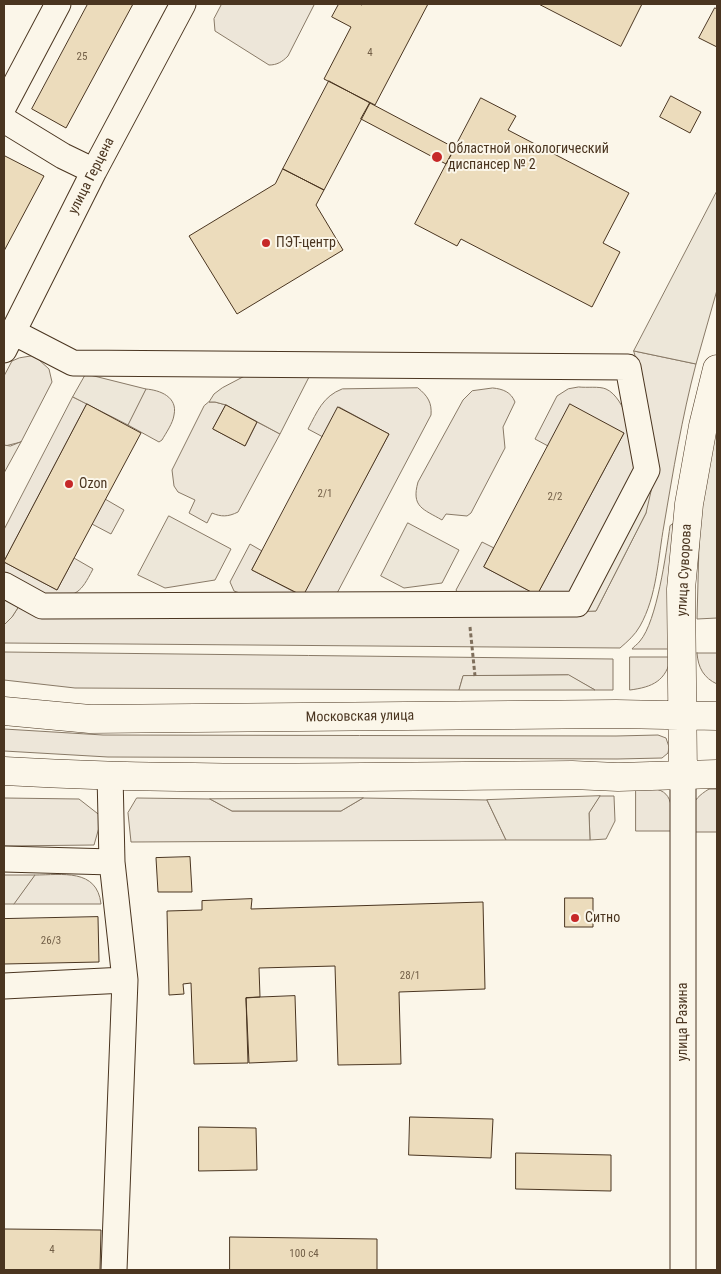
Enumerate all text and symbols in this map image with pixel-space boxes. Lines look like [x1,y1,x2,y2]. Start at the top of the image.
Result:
house number: 4 [367,46,373,60]
house number: 25 [77,50,87,64]
street label: улица Герцена [65,135,119,217]
place label: Областной онкологический диспансер № 2 [448,141,609,174]
marker: Областной онкологический диспансер № 2 [430,150,444,164]
place label: ПЭТ-центр [276,235,336,251]
marker: ПЭТ-центр [260,237,272,249]
place label: Ozon [79,476,107,492]
marker: Ozon [63,478,75,490]
house number: 2/1 [318,487,332,501]
house number: 2/2 [548,490,562,504]
street label: улица Суворова [674,523,696,617]
street label: Московская улица [306,708,414,726]
place label: Ситно [585,910,620,926]
marker: Ситно [569,912,581,924]
house number: 26/3 [41,934,61,948]
house number: 28/1 [400,969,420,983]
street label: улица Разина [675,983,691,1061]
house number: 4 [49,1243,55,1257]
house number: 100 с4 [289,1247,319,1261]

